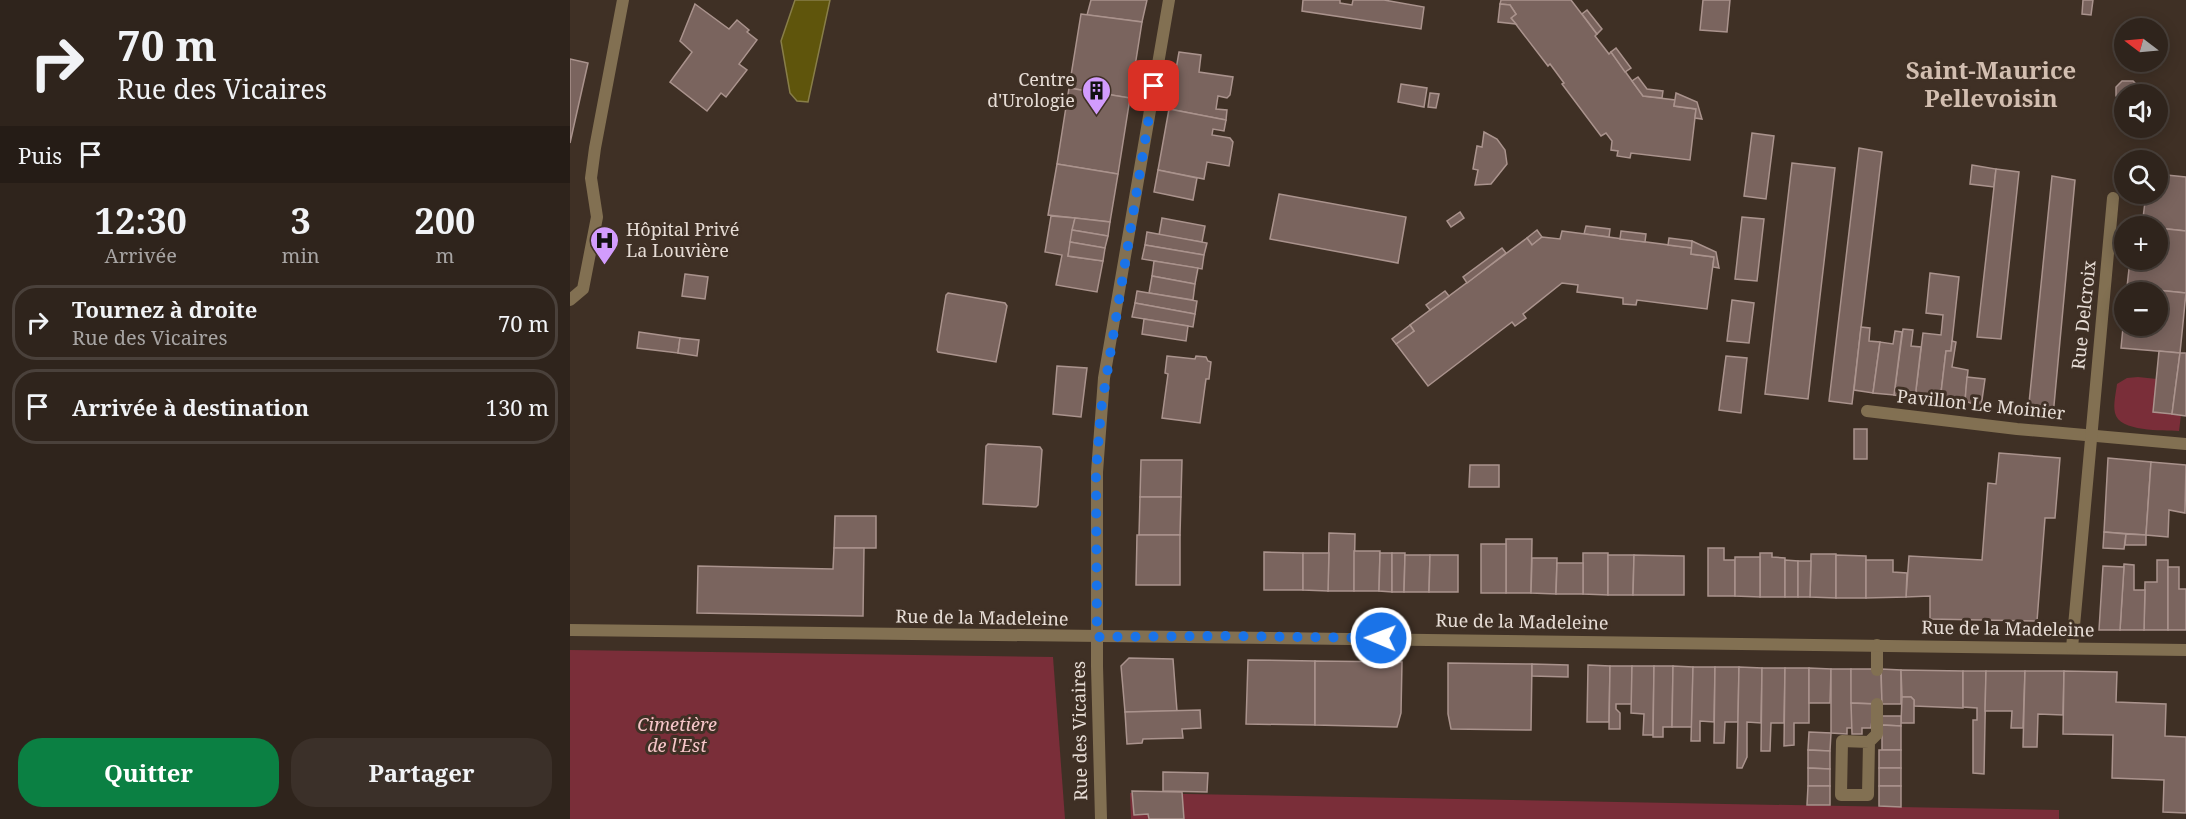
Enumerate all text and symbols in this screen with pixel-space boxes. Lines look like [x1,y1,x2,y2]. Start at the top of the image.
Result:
text: 70 m [117,16,217,73]
north arrow [2114,18,2168,72]
map controls [2114,18,2168,336]
icon: right [18,24,96,102]
district label: Saint-Maurice Pellevoisin [1906,53,2076,114]
pin [1128,60,1179,111]
place label: Centre d'Urologie [987,67,1075,112]
icon: arrive [1137,69,1170,102]
text: Rue des Vicaires [117,70,327,107]
building icon: Centre d'Urologie [1080,74,1112,116]
button: sound [2114,84,2168,138]
icon: arrive [74,138,107,171]
text: Puis [18,140,62,170]
button: search [2114,150,2168,204]
text: 12:30 [95,196,187,245]
text: 3 [290,196,311,245]
text: 200 [414,196,475,245]
button: + [2114,216,2168,270]
place label: Hôpital Privé La Louvière [626,217,739,262]
hospital icon: Hôpital Privé La Louvière [589,224,621,266]
text: Arrivée [105,242,177,269]
text: min [282,242,320,269]
text: m [435,242,454,269]
street label: Rue Delcroix [2065,258,2101,371]
button: − [2114,282,2168,336]
text: Tournez à droite [72,294,257,324]
icon: right [21,306,54,339]
text: 70 m [498,308,549,338]
text: Rue des Vicaires [72,324,227,351]
street label: Pavillon Le Moinier [1896,383,2067,425]
icon: arrive [21,390,54,423]
text: Arrivée à destination [72,392,309,422]
text: 130 m [486,392,549,422]
street label: Rue de la Madeleine [895,603,1069,631]
position arrow [1349,606,1413,670]
street label: Rue de la Madeleine [1435,607,1609,635]
street label: Rue de la Madeleine [1921,614,2095,642]
street label: Rue des Vicaires [1066,661,1092,801]
park label: Cimetière de l'Est [637,712,717,757]
button: Quitter [18,738,279,807]
button: Partager [291,738,552,807]

